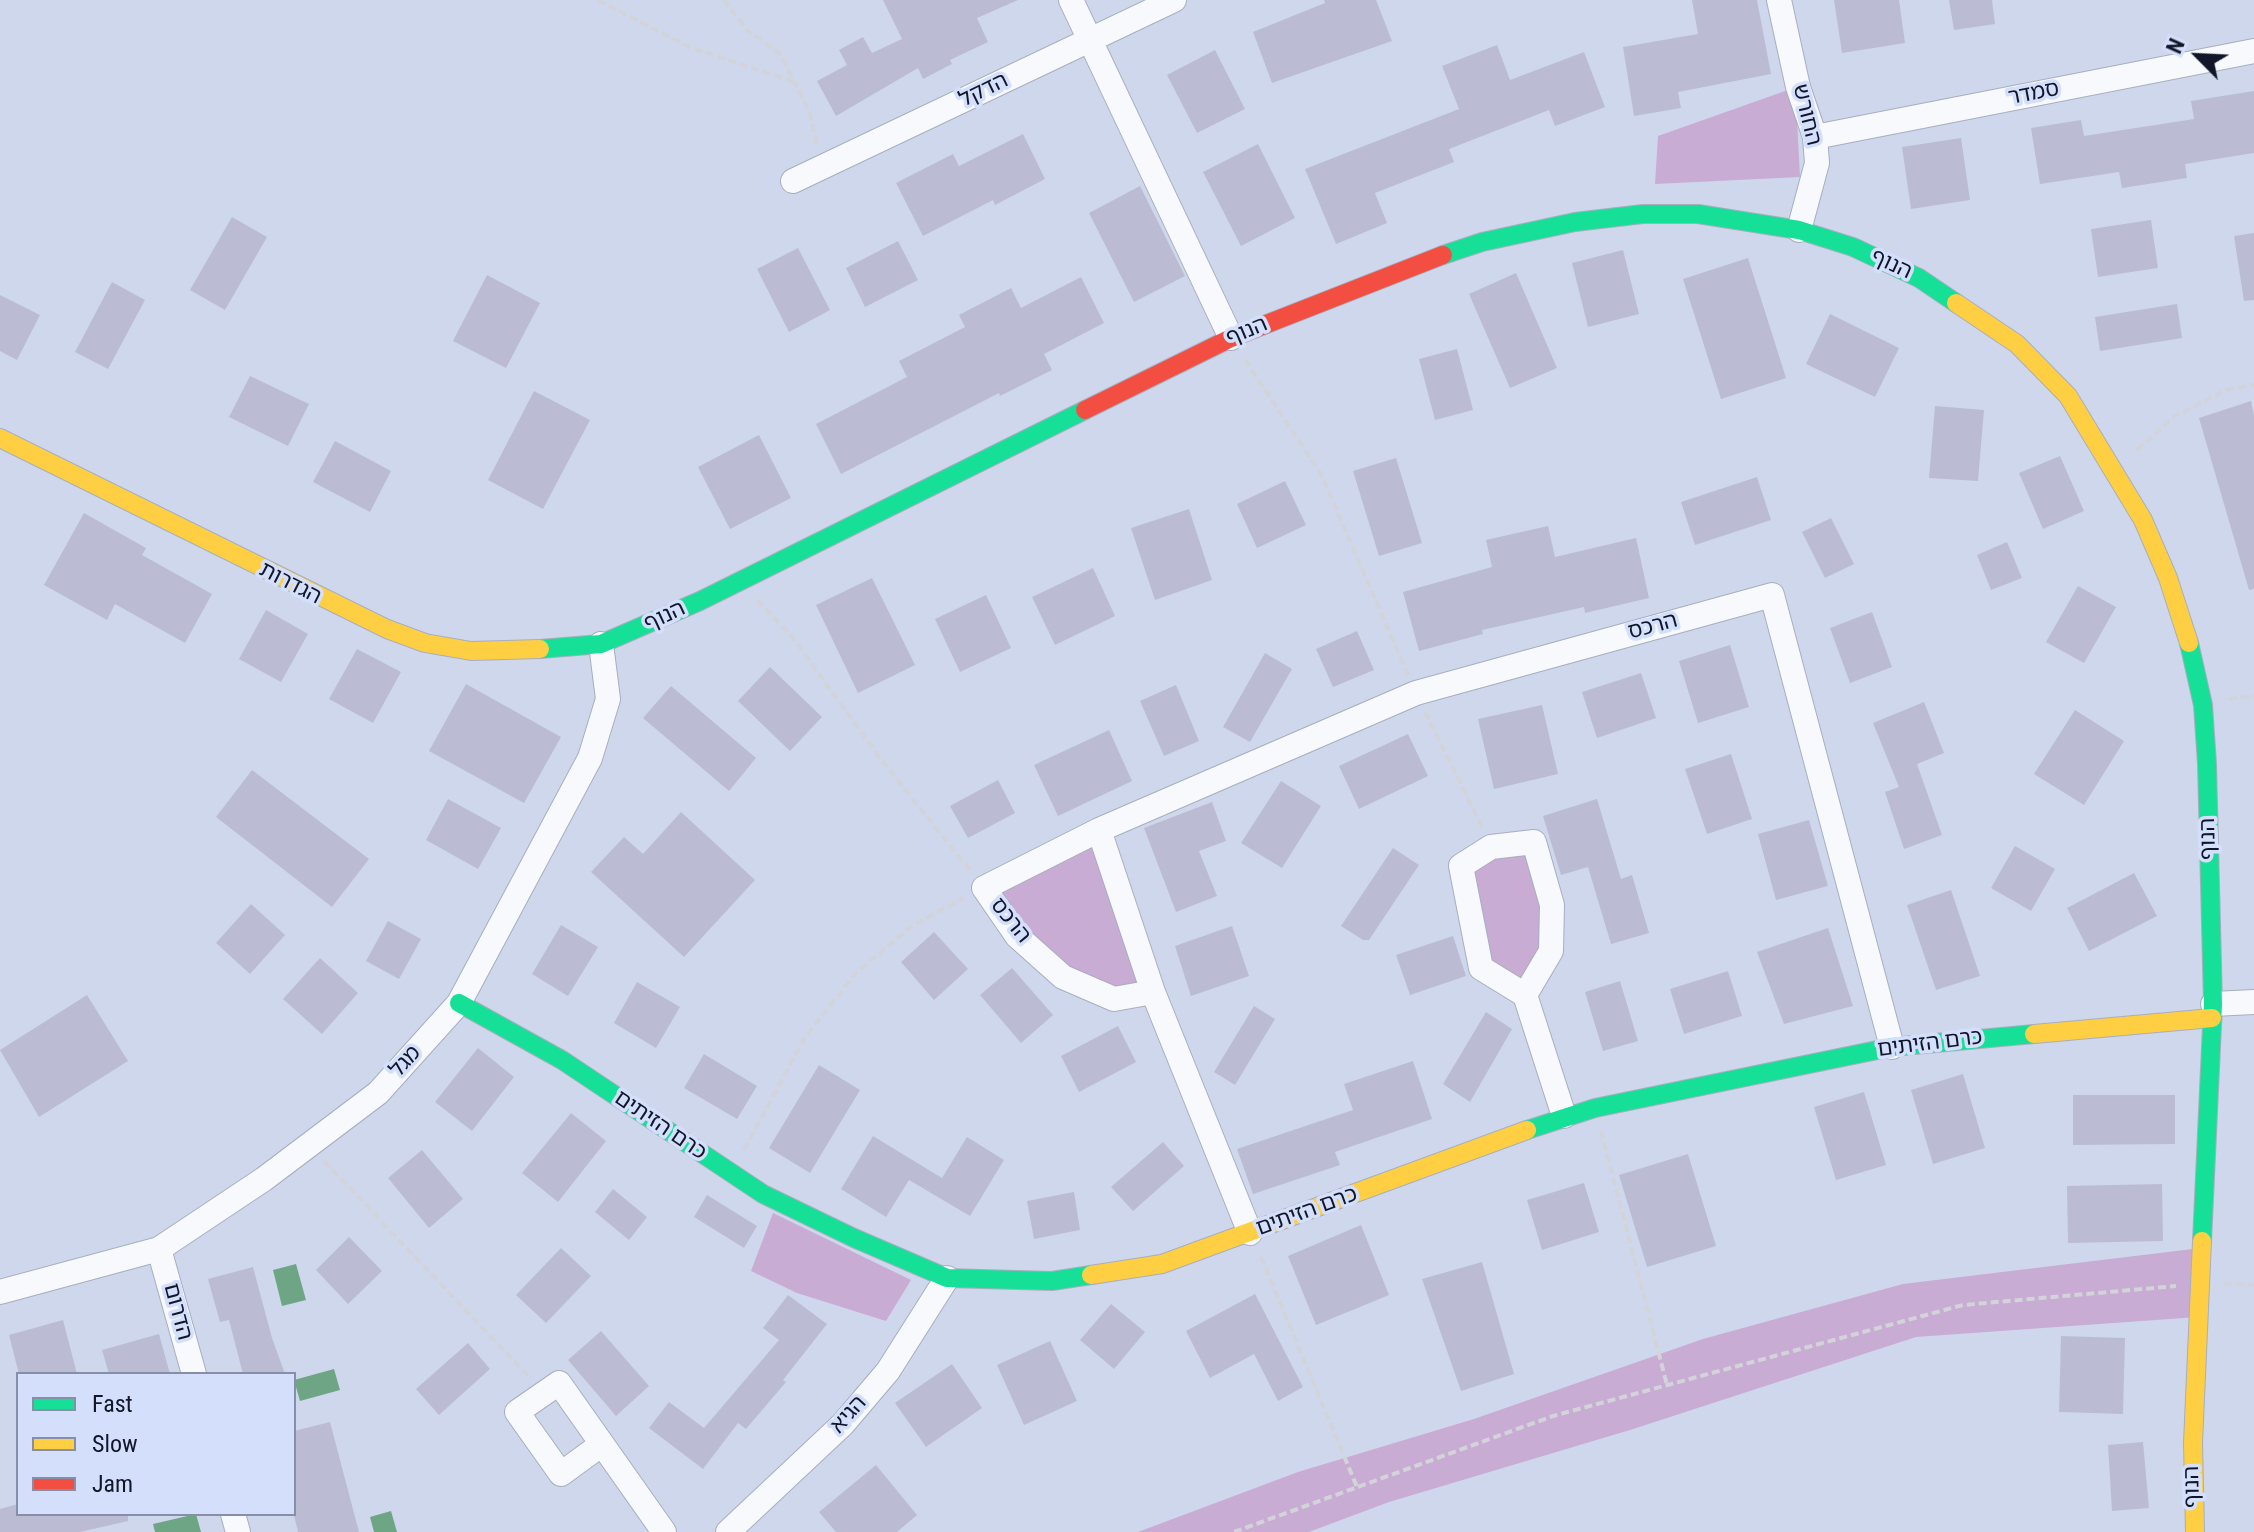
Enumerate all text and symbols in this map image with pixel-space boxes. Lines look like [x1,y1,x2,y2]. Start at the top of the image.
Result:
north arrow [2158,16,2238,96]
text: N [2161,35,2190,57]
street label: הדקל [955,68,1013,114]
street label: סמדר [2006,76,2062,112]
street label: החורש [1786,82,1826,148]
street label: הנוף [1866,244,1916,286]
street label: הנוף [1222,312,1272,352]
street label: הגדרות [254,557,326,611]
street label: הנוף [640,596,690,638]
street label: הרכס [1625,608,1681,646]
street label: הנוף [2195,818,2223,860]
street label: הרכס [984,893,1036,949]
street label: כרם הזיתים [1876,1024,1984,1064]
street label: מגל [385,1041,427,1083]
street label: כרם הזיתים [609,1086,711,1166]
street label: כרם הזיתים [1253,1182,1361,1242]
street label: הדרום [157,1281,197,1343]
legend [16,1372,296,1516]
text: Fast [92,1390,133,1418]
street label: הגיא [825,1391,873,1439]
text: Slow [92,1430,138,1458]
street label: הנוף [2179,1466,2207,1508]
text: Jam [92,1470,133,1498]

